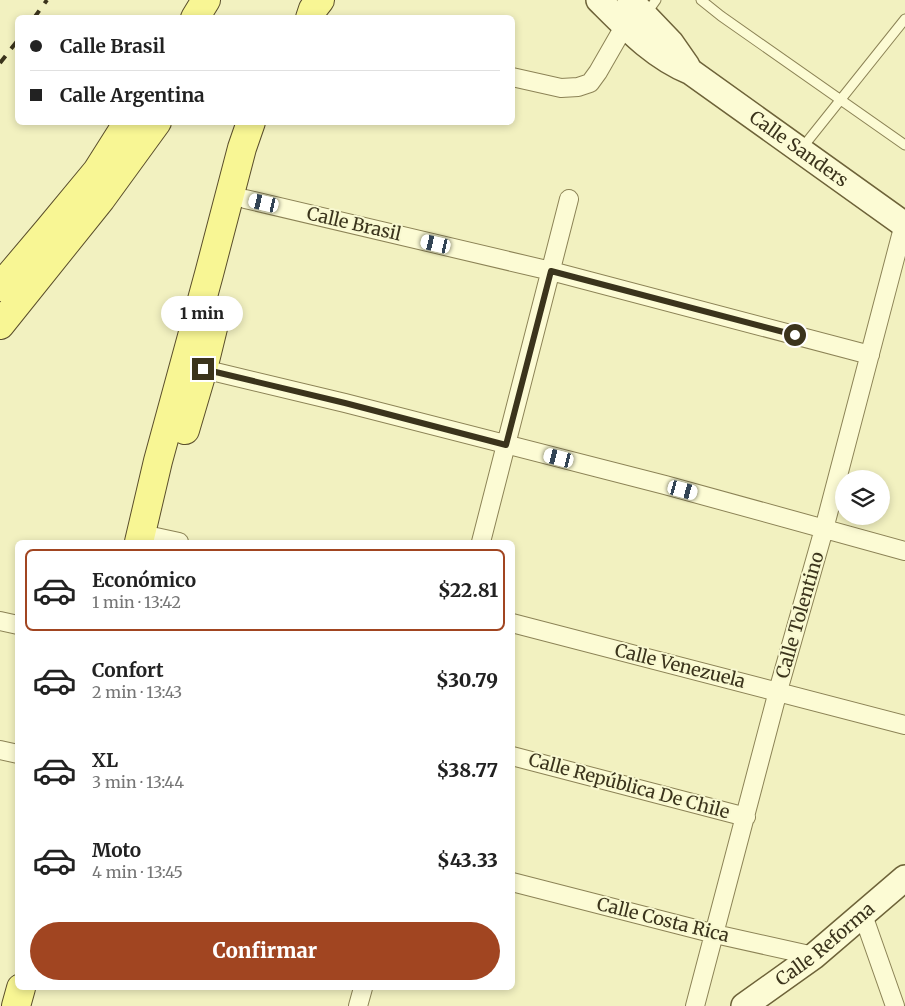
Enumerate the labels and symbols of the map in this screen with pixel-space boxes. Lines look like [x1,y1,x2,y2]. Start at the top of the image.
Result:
street label: Calle Sanders [745,105,853,192]
car [247,192,280,214]
street label: Calle Brasil [305,201,404,246]
car [419,233,452,255]
callout: 1 min [162,296,244,332]
route start [784,324,806,346]
route end [192,358,214,380]
car [542,447,575,469]
car [666,479,699,501]
street label: Calle Tolentino [770,549,829,681]
street label: Calle Venezuela [612,638,748,693]
street label: Calle República De Chile [526,748,732,823]
street label: Calle Costa Rica [595,892,732,947]
street label: Calle Reforma [771,897,879,991]

